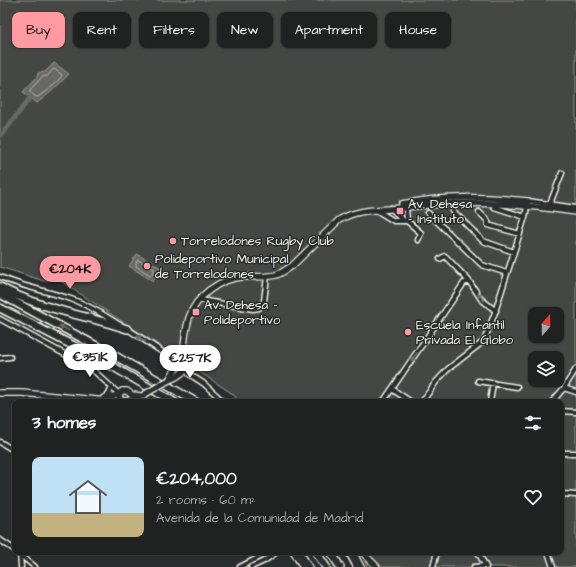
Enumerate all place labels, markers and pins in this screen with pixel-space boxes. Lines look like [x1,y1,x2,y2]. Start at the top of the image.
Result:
place label: Av. Dehesa - Instituto [408,195,473,228]
marker: Av. Dehesa - Instituto [395,206,405,216]
place label: Torrelodones Rugby Club [181,232,334,251]
marker: Torrelodones Rugby Club [168,236,178,246]
place label: Polideportivo Municipal de Torrelodones [155,250,288,283]
pin: €204K [42,256,98,290]
marker: Polideportivo Municipal de Torrelodones [142,261,152,271]
place label: Av. Dehesa - Polideportivo [204,296,281,329]
marker: Av. Dehesa - Polideportivo [191,307,201,317]
place label: Escuela Infantil Privada El Globo [416,316,514,349]
marker: Escuela Infantil Privada El Globo [403,327,413,337]
pin: €351K [62,344,118,378]
pin: €257K [162,345,218,379]

